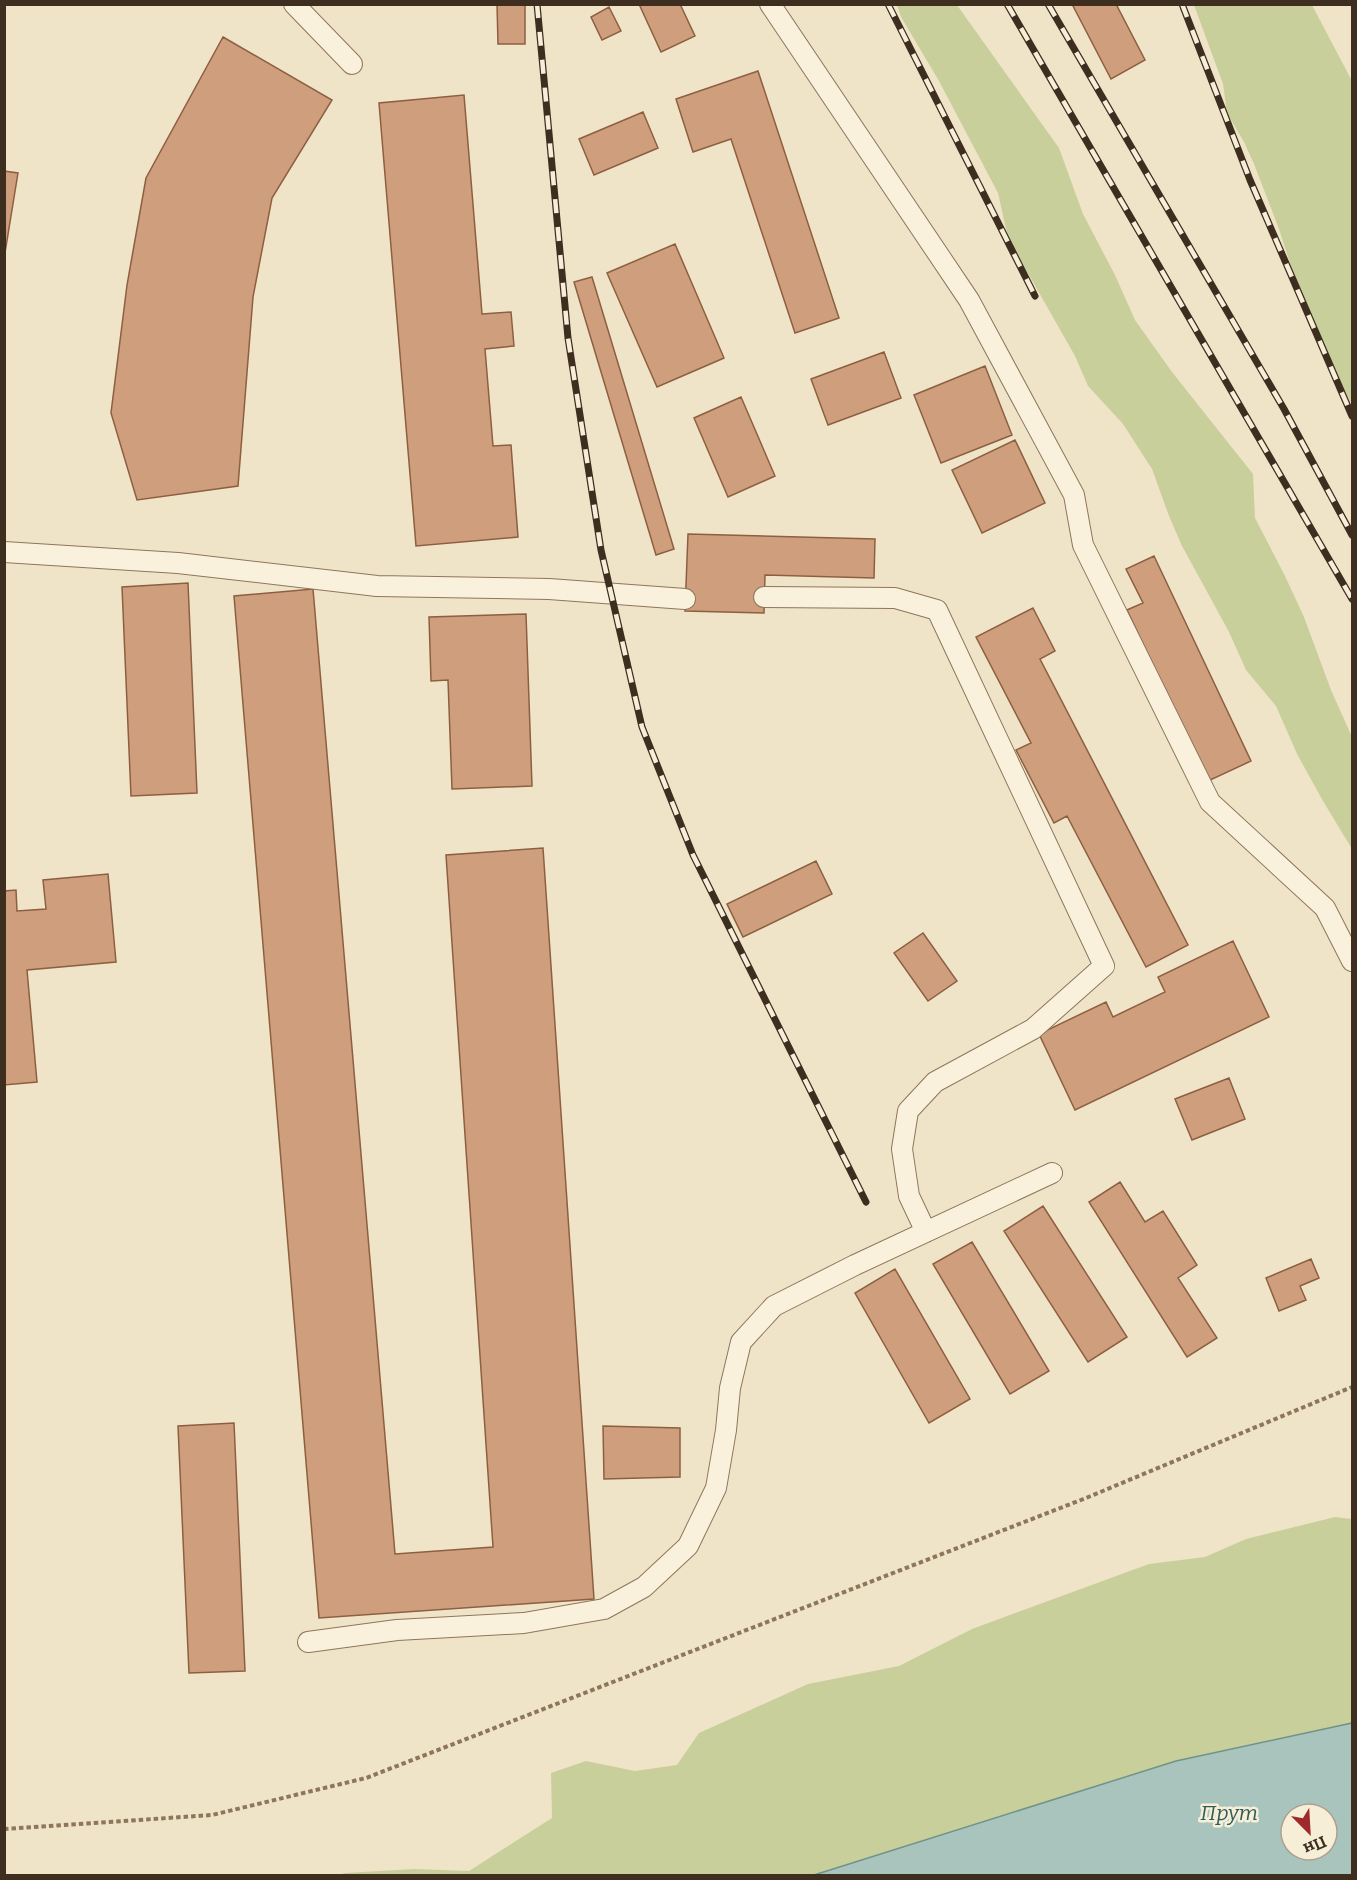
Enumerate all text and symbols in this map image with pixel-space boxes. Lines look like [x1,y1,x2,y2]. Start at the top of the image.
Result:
water label: Прут [1200,1800,1258,1826]
north arrow [1279,1802,1339,1862]
text: Пн [1300,1832,1329,1859]

